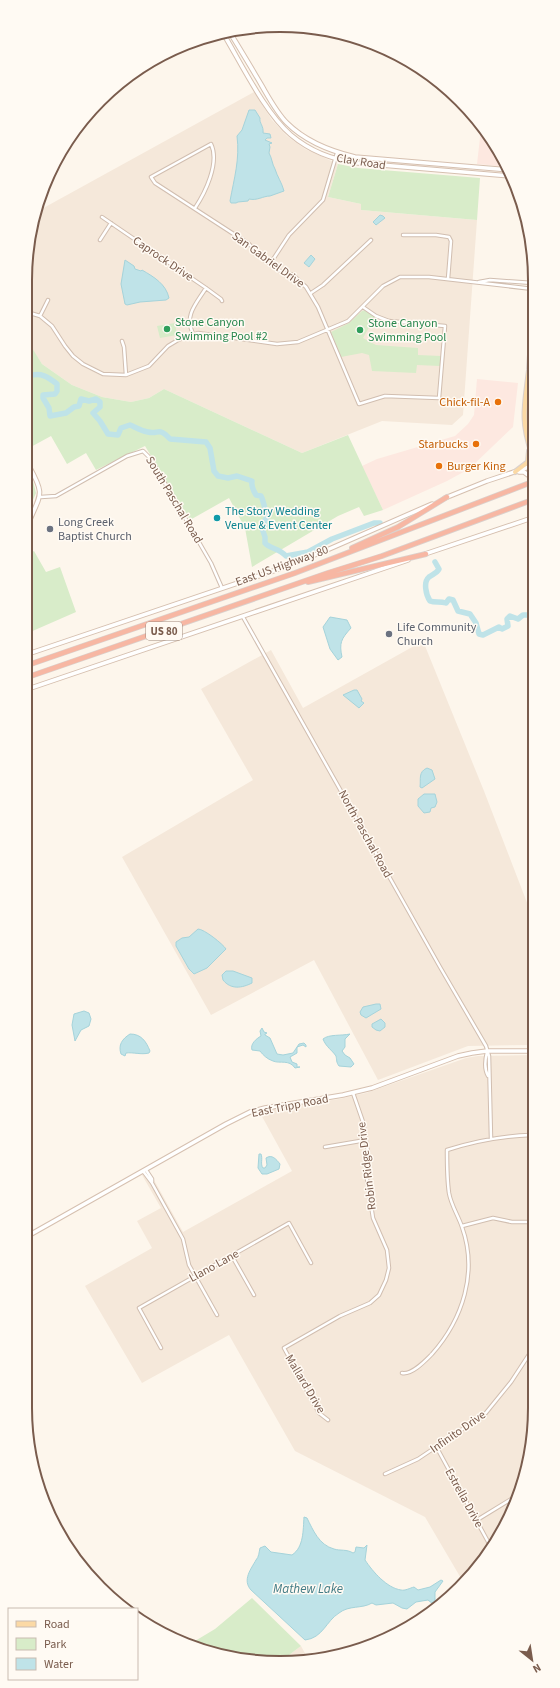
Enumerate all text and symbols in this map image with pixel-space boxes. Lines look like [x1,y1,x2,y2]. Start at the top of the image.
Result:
street label: Clay Road [335,150,387,174]
street label: San Gabriel Drive [228,228,308,292]
street label: Caprock Drive [129,232,197,286]
place label: Stone Canyon Swimming Pool #2 [175,314,268,345]
place label: Stone Canyon Swimming Pool [368,315,446,346]
marker: Stone Canyon Swimming Pool #2 [162,324,172,334]
marker: Stone Canyon Swimming Pool [355,325,365,335]
place label: Chick-fil-A [439,394,490,411]
marker: Chick-fil-A [493,397,503,407]
place label: Starbucks [418,436,468,453]
marker: Starbucks [471,439,481,449]
street label: South Paschal Road [141,453,207,547]
place label: Burger King [447,458,506,475]
marker: Burger King [434,461,444,471]
place label: The Story Wedding Venue & Event Center [225,503,333,534]
marker: The Story Wedding Venue & Event Center [212,513,222,523]
place label: Long Creek Baptist Church [58,514,132,545]
marker: Long Creek Baptist Church [45,524,55,534]
street label: East US Highway 80 [233,541,331,591]
place label: Life Community Church [397,619,477,650]
road number: US 80 [146,622,182,640]
marker: Life Community Church [384,629,394,639]
street label: North Paschal Road [334,787,396,881]
street label: East Tripp Road [250,1090,330,1122]
street label: Robin Ridge Drive [353,1121,381,1211]
street label: Llano Lane [186,1245,242,1287]
street label: Mallard Drive [281,1351,329,1417]
street label: Infinito Drive [427,1407,489,1457]
street label: Estrella Drive [441,1465,487,1531]
water label: Mathew Lake [273,1580,343,1598]
legend [8,1608,138,1680]
text: Road [44,1616,70,1633]
text: Park [44,1636,66,1653]
north arrow [512,1640,552,1680]
text: Water [44,1656,74,1673]
text: N [530,1660,544,1677]

